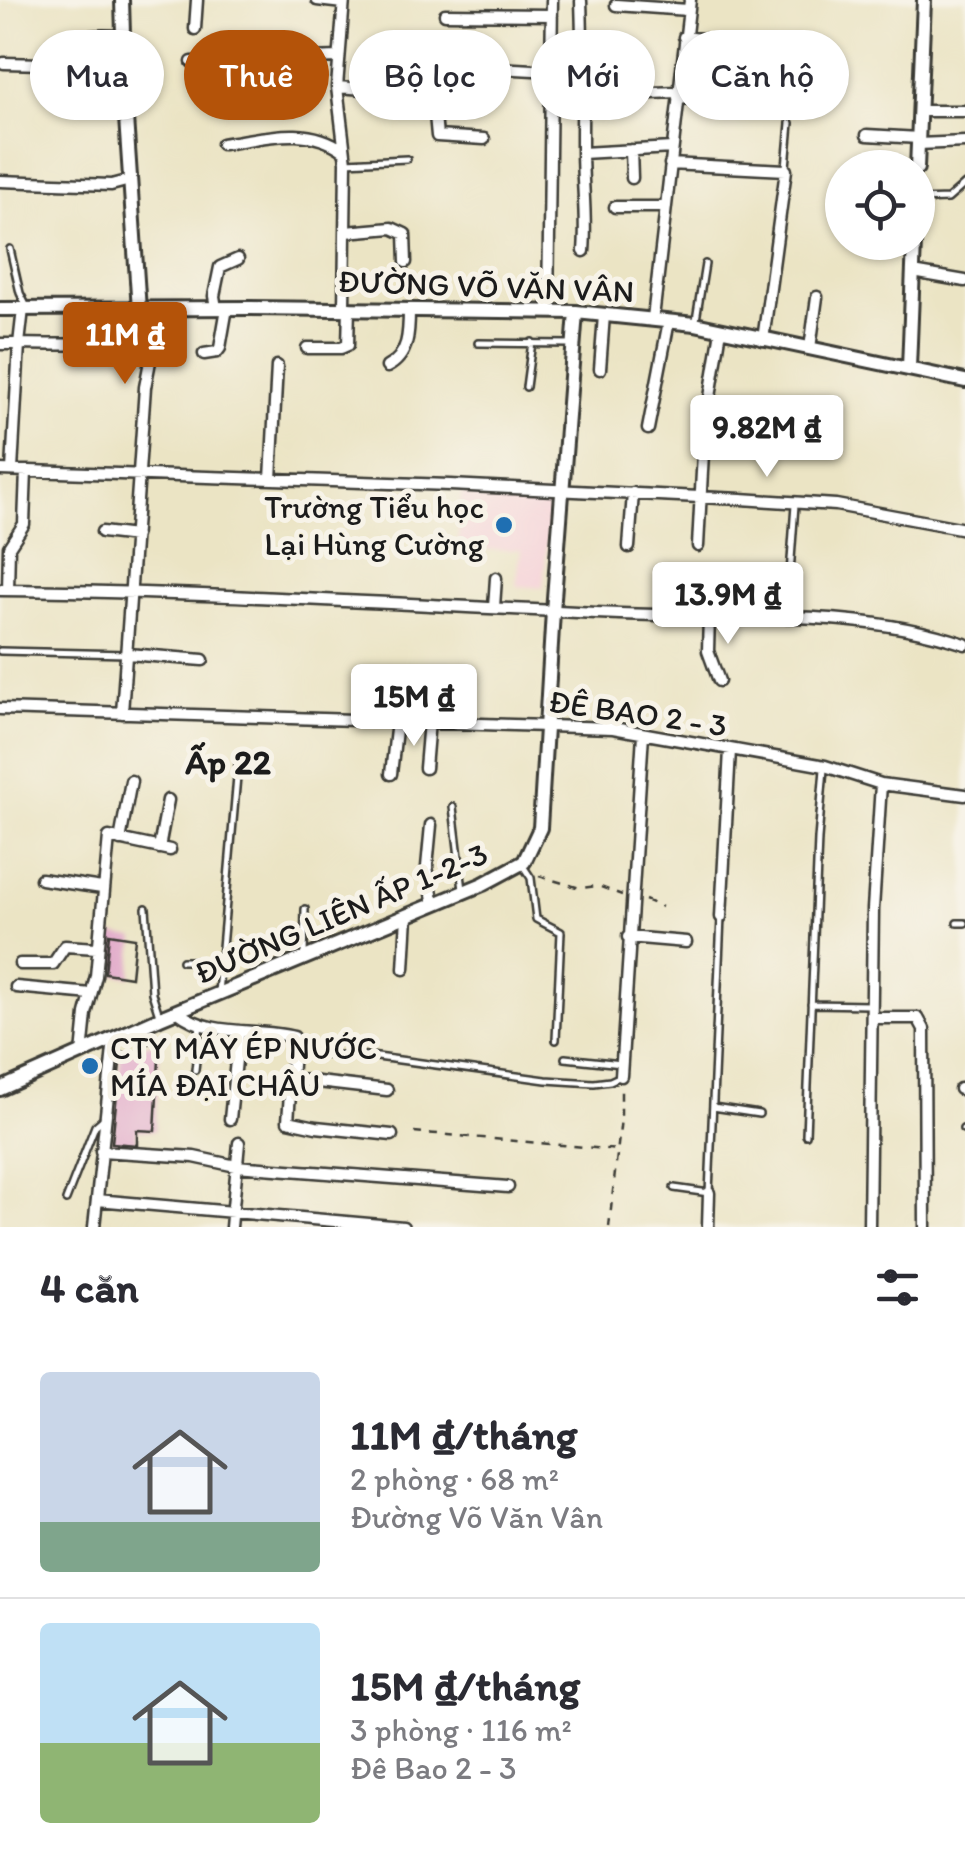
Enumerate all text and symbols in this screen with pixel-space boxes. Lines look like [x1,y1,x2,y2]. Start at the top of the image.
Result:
chip: Mua [30,30,164,120]
chip: Thuê [184,30,329,120]
chip: Bộ lọc [349,30,511,120]
chip: Mới [531,30,655,120]
chip: Căn hộ [675,30,849,120]
map controls [825,150,935,260]
button: locate [825,150,935,260]
street label: ĐƯỜNG VÕ VĂN VÂN [337,262,635,310]
pin: 11M ₫ [55,302,195,387]
text: 11M ₫ [85,315,165,353]
pin: 9.82M ₫ [675,395,859,480]
text: 9.82M ₫ [712,408,822,446]
place label: Trường Tiểu học Lại Hùng Cường [264,488,485,563]
marker: Trường Tiểu học Lại Hùng Cường [493,514,515,536]
pin: 13.9M ₫ [636,562,820,647]
text: 13.9M ₫ [674,575,782,613]
pin: 15M ₫ [344,664,484,749]
text: 15M ₫ [373,677,455,715]
street label: ĐÊ BAO 2 - 3 [546,682,730,744]
district label: Ấp 22 [185,741,271,783]
street label: ĐƯỜNG LIÊN ẤP 1-2-3 [189,834,493,992]
place label: CTY MÁY ÉP NƯỚC MÍA ĐẠI CHÂU [110,1029,377,1104]
marker: CTY MÁY ÉP NƯỚC MÍA ĐẠI CHÂU [79,1055,101,1077]
icon: filters [870,1260,925,1315]
text: 4 căn [40,1262,139,1313]
text: 11M ₫/tháng [350,1409,577,1460]
icon: home [120,1412,240,1532]
text: 2 phòng · 68 m² [350,1460,559,1498]
text: Đường Võ Văn Vân [350,1498,603,1536]
text: 15M ₫/tháng [350,1660,580,1711]
icon: home [120,1663,240,1783]
text: 3 phòng · 116 m² [350,1711,572,1749]
text: Đê Bao 2 - 3 [350,1749,517,1787]

